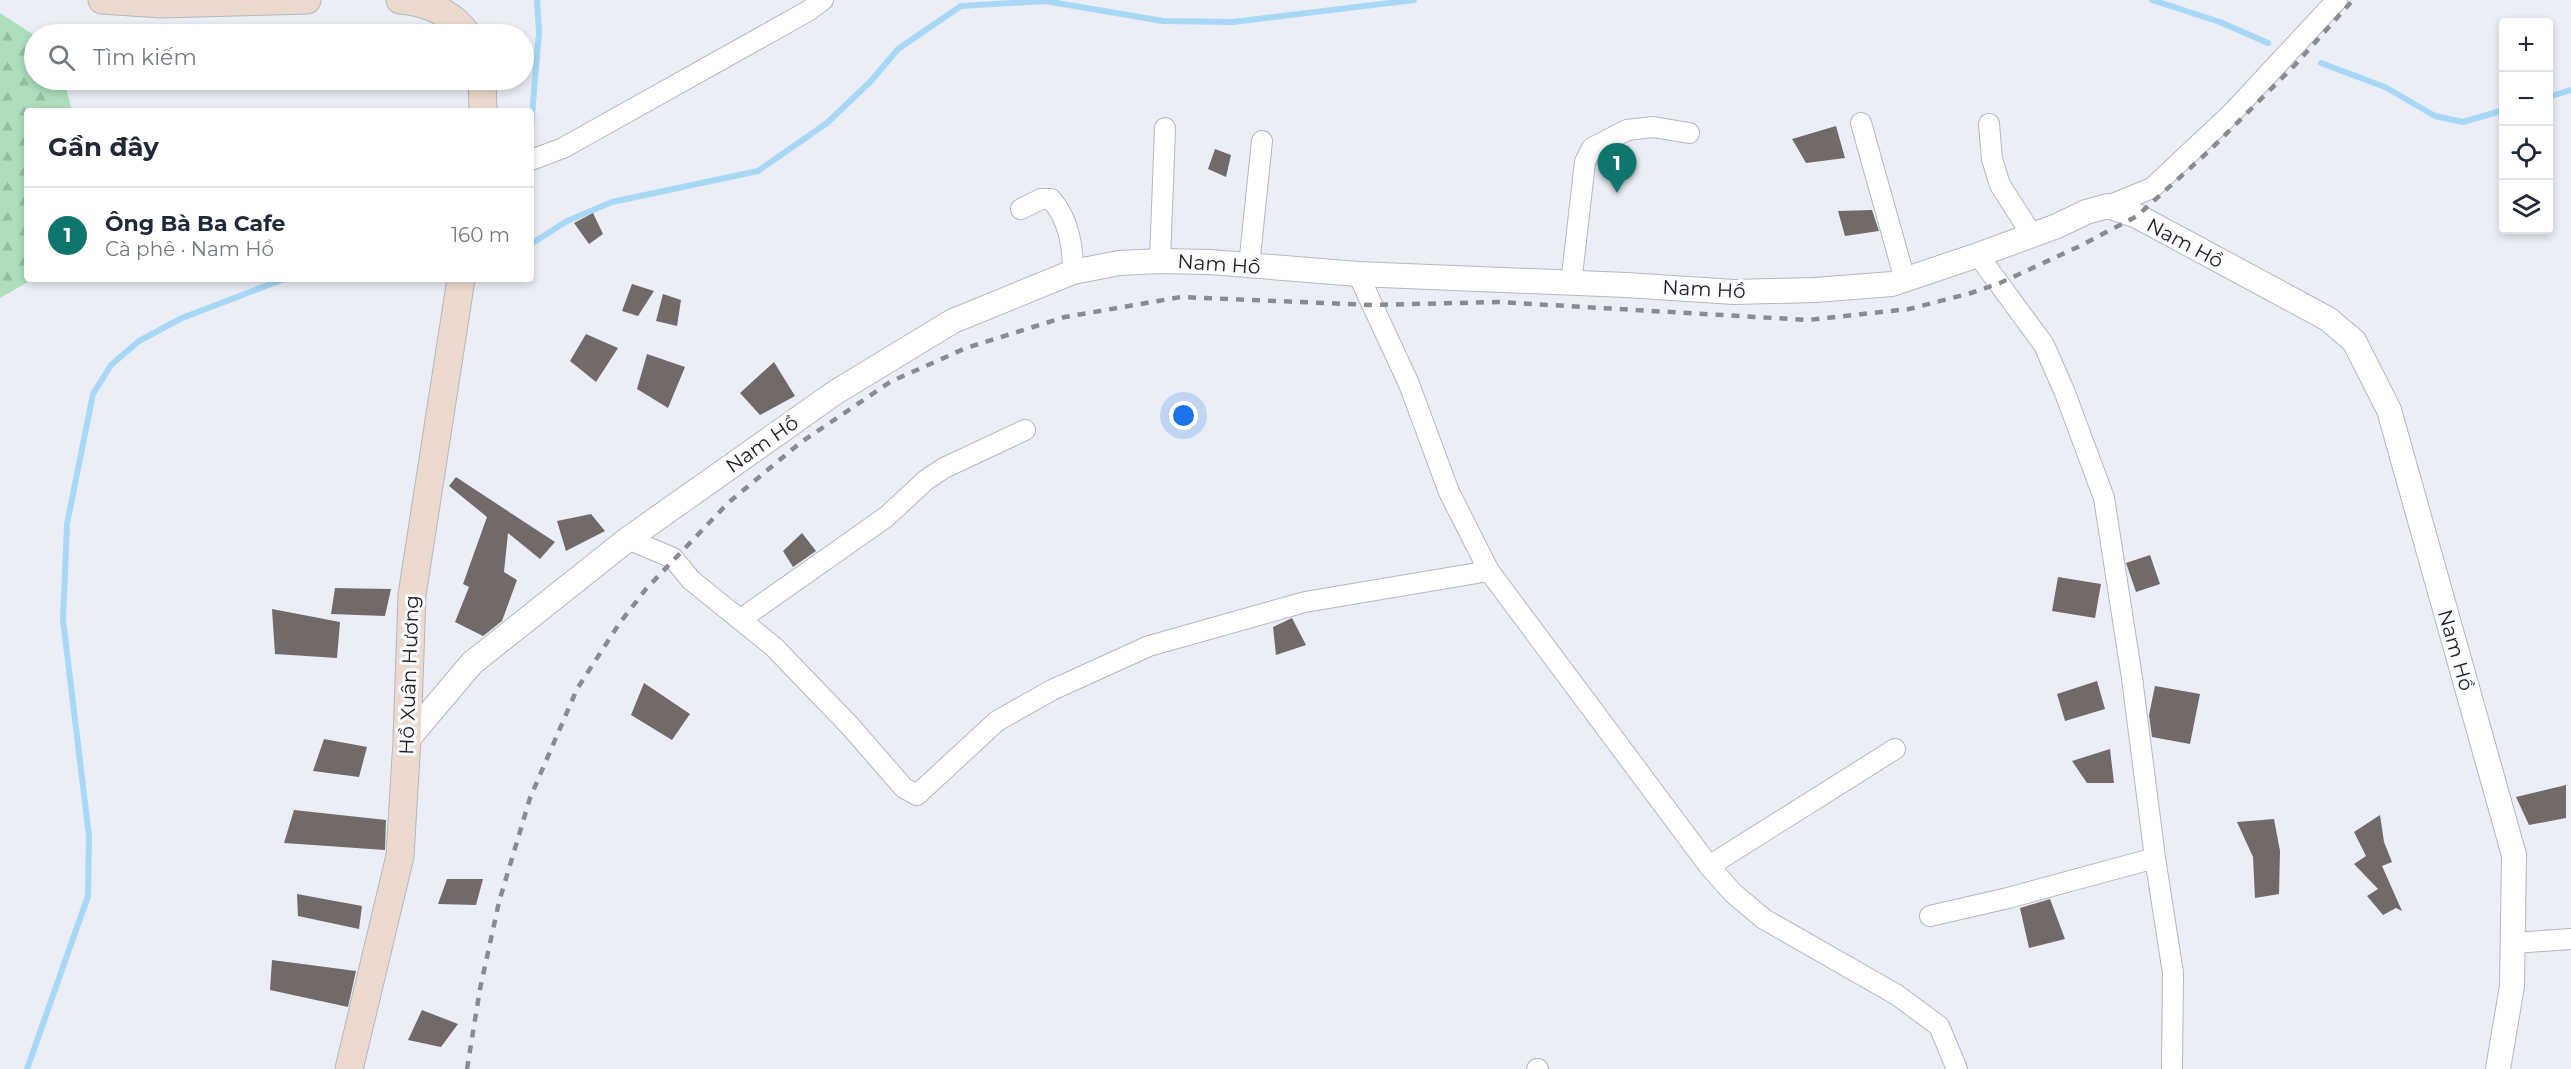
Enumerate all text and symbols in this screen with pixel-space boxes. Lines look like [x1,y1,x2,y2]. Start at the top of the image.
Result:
map controls [2499,18,2553,234]
button: + [2499,18,2553,72]
search box [24,24,534,90]
icon: search [45,41,78,74]
text: Tìm kiếm [93,44,197,71]
button: − [2499,72,2553,126]
button: locate [2499,126,2553,180]
text: Gần đây [48,131,159,163]
pin: 1 [1598,144,1636,193]
button: layers [2499,180,2553,234]
text: Ông Bà Ba Cafe [105,210,285,237]
street label: Nam Hồ [2143,213,2227,273]
text: 1 [64,223,71,247]
text: 160 m [451,223,510,247]
text: Cà phê · Nam Hồ [105,237,274,261]
street label: Nam Hồ [1177,249,1261,279]
street label: Nam Hồ [1662,275,1746,303]
your location [1169,401,1198,430]
street label: Nam Hồ [721,410,803,478]
street label: Hồ Xuân Hương [394,595,424,755]
street label: Nam Hồ [2433,607,2479,693]

